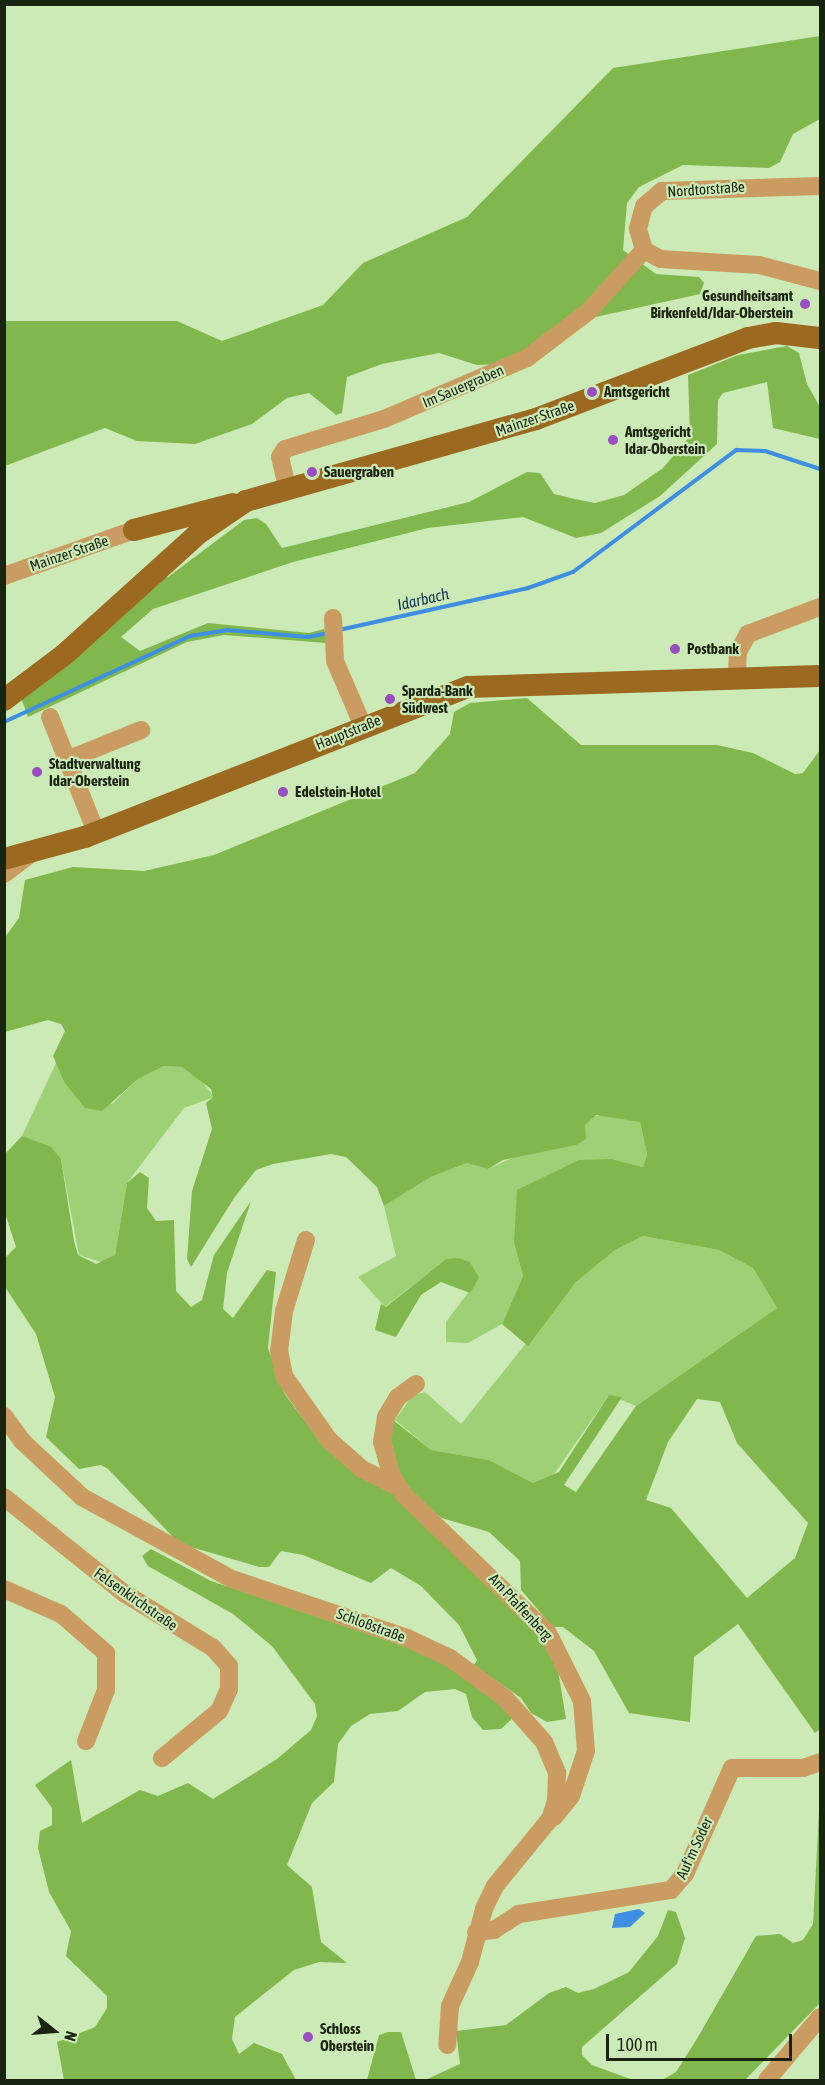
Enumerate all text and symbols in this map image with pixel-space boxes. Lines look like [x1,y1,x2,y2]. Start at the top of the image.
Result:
street label: Nordtorstraße [667,177,745,201]
place label: Gesundheitsamt Birkenfeld/Idar-Oberstein [650,286,793,321]
marker: Gesundheitsamt Birkenfeld/Idar-Oberstein [798,297,812,311]
street label: Im Sauergraben [420,361,506,411]
place label: Amtsgericht [604,383,670,401]
marker: Amtsgericht [585,385,599,399]
street label: Mainzer Straße [493,396,577,440]
place label: Amtsgericht Idar-Oberstein [625,422,705,457]
marker: Amtsgericht Idar-Oberstein [606,433,620,447]
place label: Sauergraben [324,463,394,481]
marker: Sauergraben [305,465,319,479]
street label: Mainzer Straße [27,531,111,575]
water label: Idarbach [395,584,451,614]
place label: Postbank [687,640,739,658]
marker: Postbank [668,642,682,656]
place label: Sparda-Bank Südwest [402,681,473,716]
marker: Sparda-Bank Südwest [383,692,397,706]
street label: Hauptstraße [313,711,383,753]
place label: Stadtverwaltung Idar-Oberstein [49,754,140,789]
marker: Stadtverwaltung Idar-Oberstein [30,765,44,779]
place label: Edelstein-Hotel [295,783,381,801]
marker: Edelstein-Hotel [276,785,290,799]
street label: Felsenkirchstraße [91,1564,181,1634]
street label: Am Pfaffenberg [485,1570,557,1644]
street label: Schloßstraße [334,1604,408,1646]
street label: Auf'm Soder [672,1814,716,1882]
north arrow [24,2001,84,2061]
place label: Schloss Oberstein [320,2019,374,2054]
scale bar [609,2022,795,2060]
text: N [61,2029,81,2043]
marker: Schloss Oberstein [301,2030,315,2044]
text: 100 m [617,2034,658,2055]

